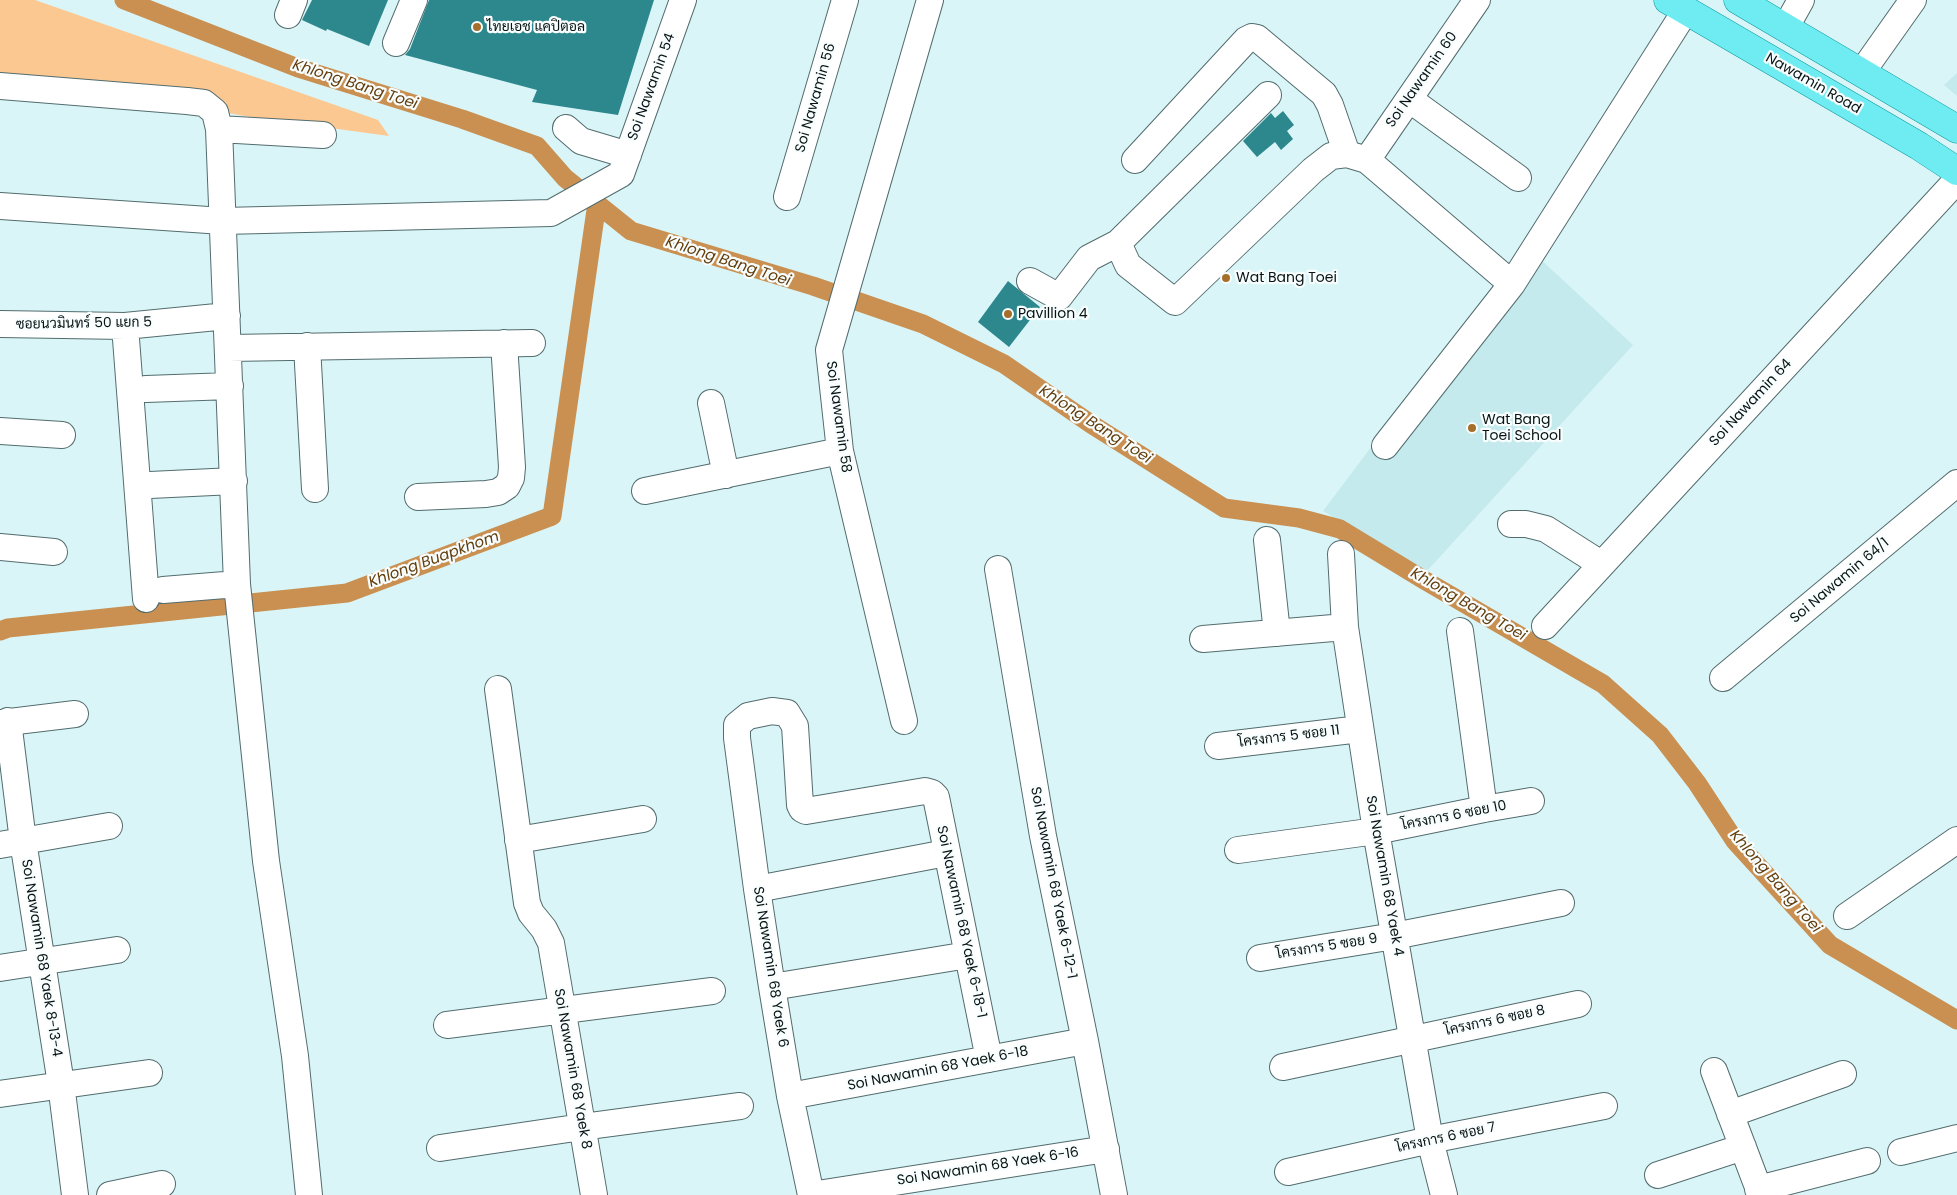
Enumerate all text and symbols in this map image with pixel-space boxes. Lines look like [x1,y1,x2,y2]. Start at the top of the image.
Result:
place label: ไทยเอช แคปิตอล [487,19,585,35]
marker: ไทยเอช แคปิตอล [471,21,483,33]
street label: Soi Nawamin 60 [1383,29,1461,131]
street label: Soi Nawamin 54 [625,31,679,143]
street label: Soi Nawamin 56 [792,41,840,155]
street label: Nawamin Road [1762,50,1864,118]
water label: Khlong Bang Toei [290,56,420,114]
water label: Khlong Bang Toei [663,233,793,291]
place label: Wat Bang Toei [1236,270,1337,286]
marker: Wat Bang Toei [1220,272,1232,284]
place label: Pavillion 4 [1018,306,1088,322]
marker: Pavillion 4 [1002,308,1014,320]
street label: ซอยนวมินทร์ 50 แยก 5 [16,314,152,334]
street label: Soi Nawamin 64 [1706,356,1796,450]
street label: Soi Nawamin 58 [822,360,854,474]
water label: Khlong Bang Toei [1035,382,1155,468]
place label: Wat Bang Toei School [1482,412,1561,444]
marker: Wat Bang Toei School [1466,422,1478,434]
water label: Khlong Buapkhom [366,528,502,592]
street label: Soi Nawamin 64/1 [1787,535,1893,627]
water label: Khlong Bang Toei [1407,565,1529,645]
street label: โครงการ 5 ซอย 11 [1237,722,1341,752]
street label: Soi Nawamin 68 Yaek 6-12-1 [1026,786,1080,980]
street label: Soi Nawamin 68 Yaek 4 [1362,794,1406,958]
street label: โครงการ 6 ซอย 10 [1400,798,1508,834]
street label: Soi Nawamin 68 Yaek 6-18-1 [932,824,990,1020]
water label: Khlong Bang Toei [1725,827,1825,937]
street label: Soi Nawamin 68 Yaek 8-13-4 [17,858,65,1058]
street label: Soi Nawamin 68 Yaek 6 [749,885,791,1049]
street label: โครงการ 5 ซอย 9 [1275,931,1379,963]
street label: Soi Nawamin 68 Yaek 8 [550,987,594,1151]
street label: โครงการ 6 ซอย 8 [1443,1002,1547,1040]
street label: Soi Nawamin 68 Yaek 6-18 [846,1043,1030,1095]
street label: โครงการ 6 ซอย 7 [1395,1119,1497,1157]
street label: Soi Nawamin 68 Yaek 6-16 [896,1144,1080,1190]

